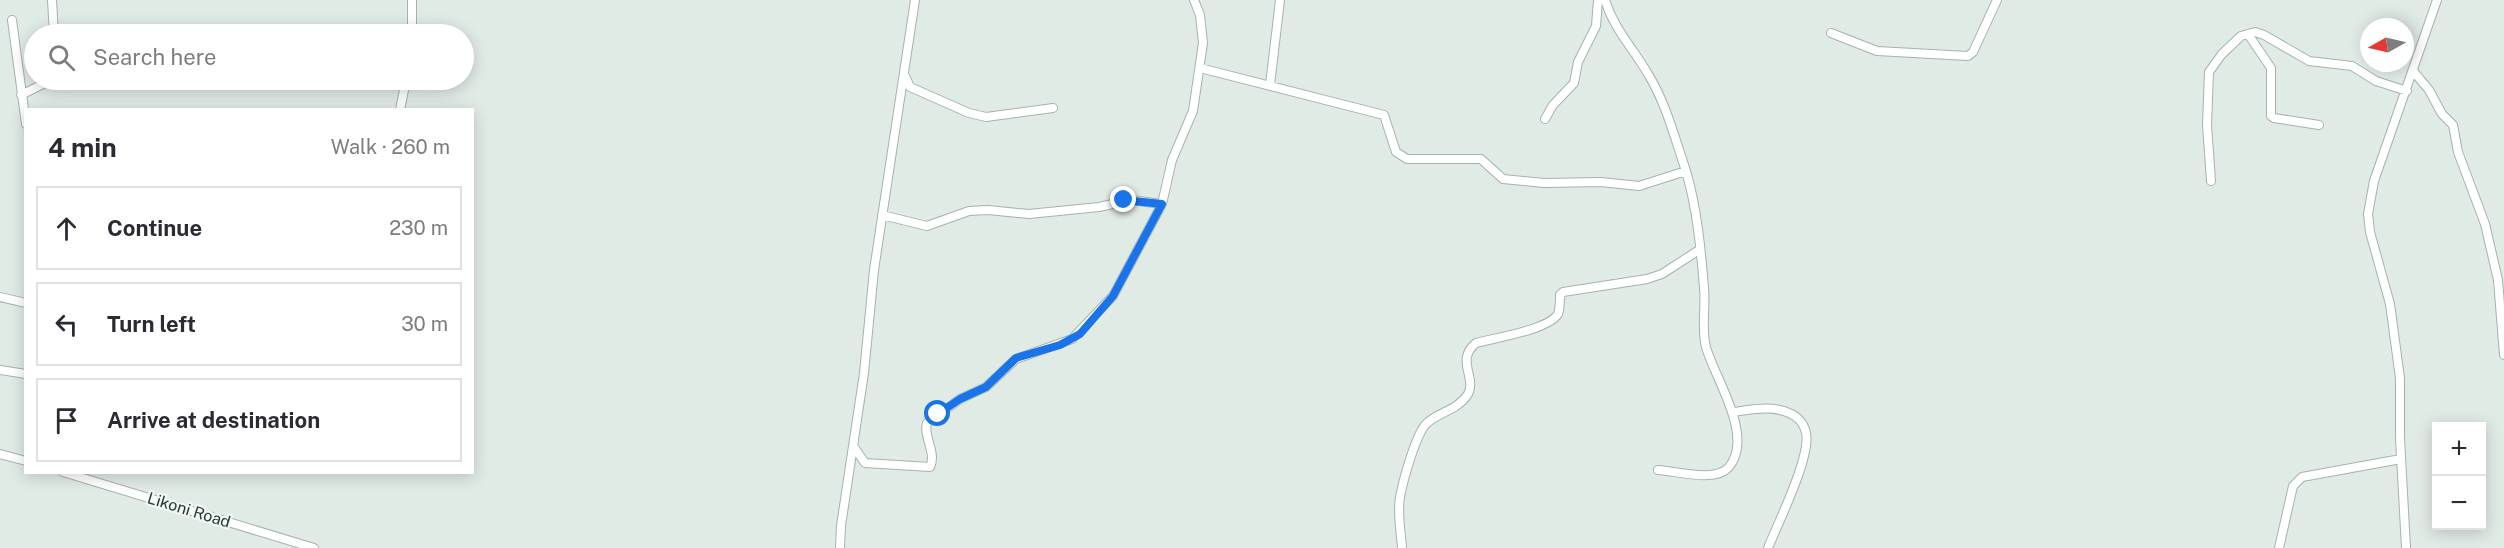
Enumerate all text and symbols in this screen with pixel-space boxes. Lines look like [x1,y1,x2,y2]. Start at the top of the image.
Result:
north arrow [2360,18,2414,72]
search box [24,24,474,90]
icon: search [45,41,78,74]
text: Search here [93,44,217,70]
text: 4 min [48,132,117,163]
text: Walk · 260 m [331,135,450,159]
route end [1110,186,1136,212]
icon: ahead [50,212,83,245]
text: Continue [107,215,202,241]
text: 230 m [389,216,448,240]
icon: left [50,308,83,341]
text: Turn left [107,311,196,337]
text: 30 m [401,312,448,336]
route start [924,400,950,426]
icon: arrive [50,404,83,437]
text: Arrive at destination [107,407,320,433]
map controls [2432,422,2486,530]
button: + [2432,422,2486,476]
button: − [2432,476,2486,530]
street label: Likoni Road [145,488,233,532]

